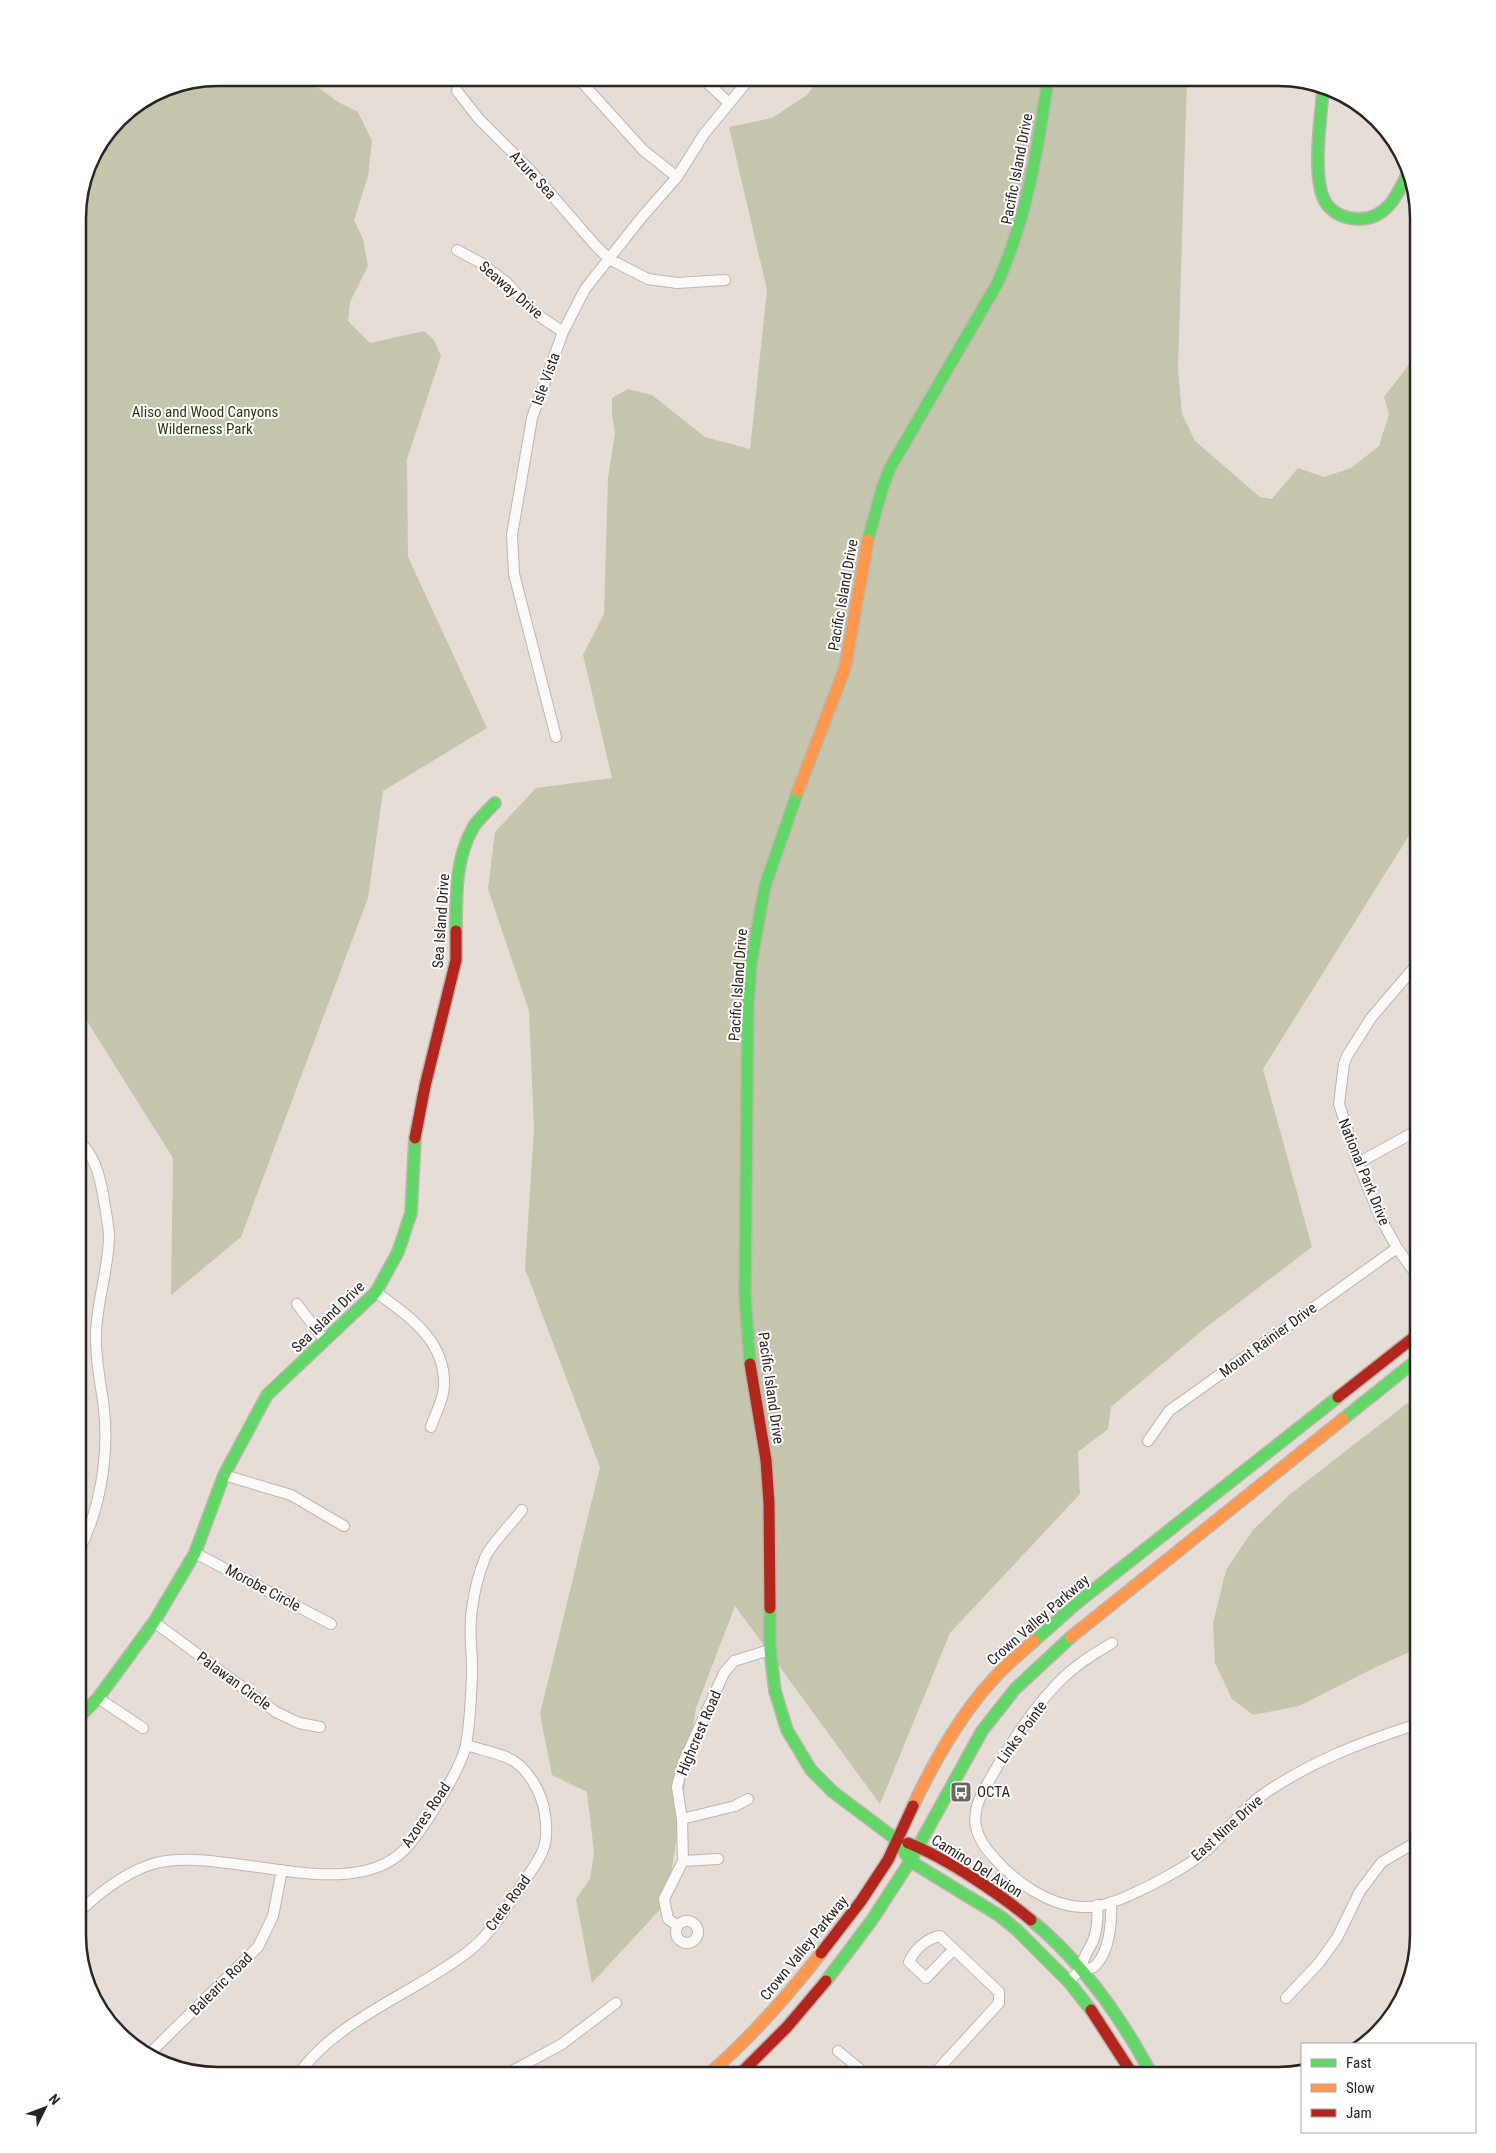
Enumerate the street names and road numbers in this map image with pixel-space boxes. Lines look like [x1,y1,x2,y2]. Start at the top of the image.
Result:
street label: Pacific Island Drive [997,112,1037,226]
street label: Azure Sea [506,147,560,203]
street label: Seaway Drive [475,257,547,323]
street label: Isle Vista [528,350,564,408]
street label: Pacific Island Drive [824,538,862,652]
street label: Sea Island Drive [429,873,453,969]
street label: Pacific Island Drive [725,928,751,1042]
street label: National Park Drive [1334,1116,1394,1228]
street label: Sea Island Drive [288,1278,368,1356]
street label: Mount Rainier Drive [1216,1299,1320,1381]
street label: Pacific Island Drive [754,1331,788,1445]
street label: Morobe Circle [222,1561,304,1615]
street label: Crown Valley Parkway [983,1571,1093,1669]
street label: Palawan Circle [193,1648,275,1714]
street label: Highcrest Road [673,1688,725,1778]
street label: Links Pointe [993,1697,1051,1767]
street label: Azores Road [398,1779,454,1851]
street label: East Nine Drive [1188,1791,1266,1865]
street label: Camino Del Avion [928,1831,1026,1901]
street label: Crete Road [482,1871,534,1935]
street label: Crown Valley Parkway [756,1892,852,2004]
street label: Balearic Road [186,1949,256,2019]

